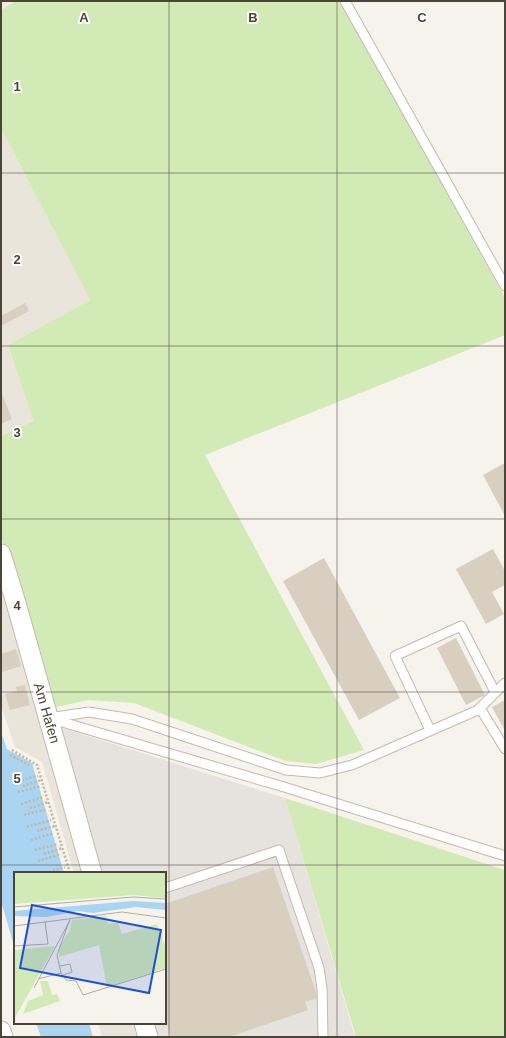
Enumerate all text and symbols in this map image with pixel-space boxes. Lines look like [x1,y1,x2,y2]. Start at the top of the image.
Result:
text: A [79,10,89,25]
text: B [248,10,258,25]
text: C [417,10,427,25]
text: 1 [13,79,21,94]
text: 2 [13,252,21,267]
text: 3 [13,425,21,440]
text: 4 [13,598,21,613]
street label: Am Hafen [31,681,63,745]
text: 5 [13,771,21,786]
inset map [14,872,166,1024]

